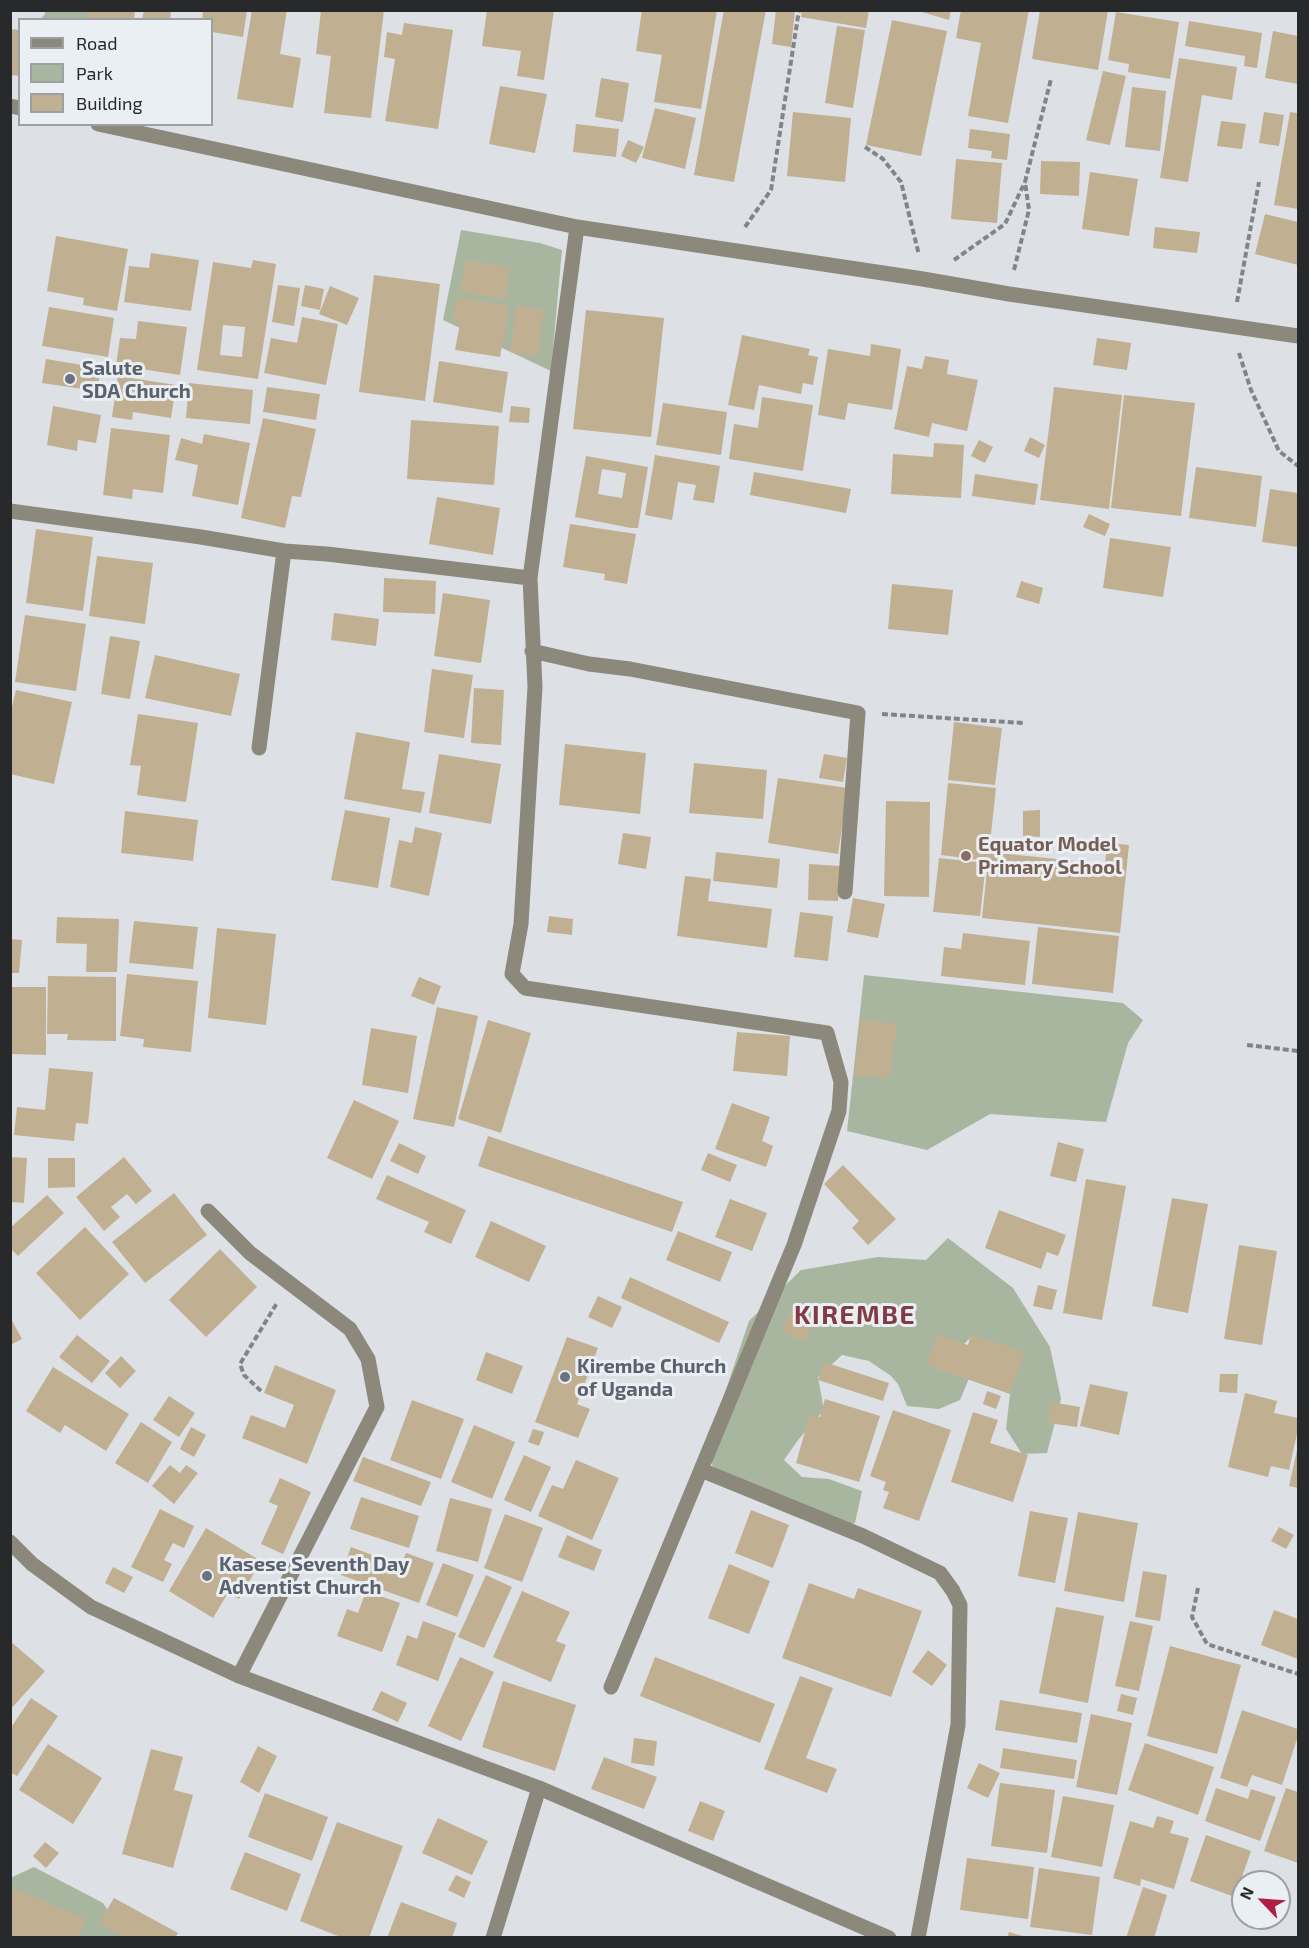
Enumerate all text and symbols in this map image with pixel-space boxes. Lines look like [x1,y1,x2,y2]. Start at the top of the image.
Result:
legend [18,18,213,126]
text: Road [76,32,117,54]
text: Park [76,62,113,84]
text: Building [76,92,143,114]
place label: Salute SDA Church [82,356,191,403]
marker: Salute SDA Church [63,372,77,386]
place label: Equator Model Primary School [978,832,1122,879]
marker: Equator Model Primary School [959,849,973,863]
district label: KIREMBE [794,1299,916,1331]
place label: Kirembe Church of Uganda [577,1354,726,1401]
marker: Kirembe Church of Uganda [558,1370,572,1384]
place label: Kasese Seventh Day Adventist Church [219,1552,409,1599]
marker: Kasese Seventh Day Adventist Church [200,1569,214,1583]
north arrow [1231,1870,1291,1930]
text: N [1235,1884,1257,1902]

